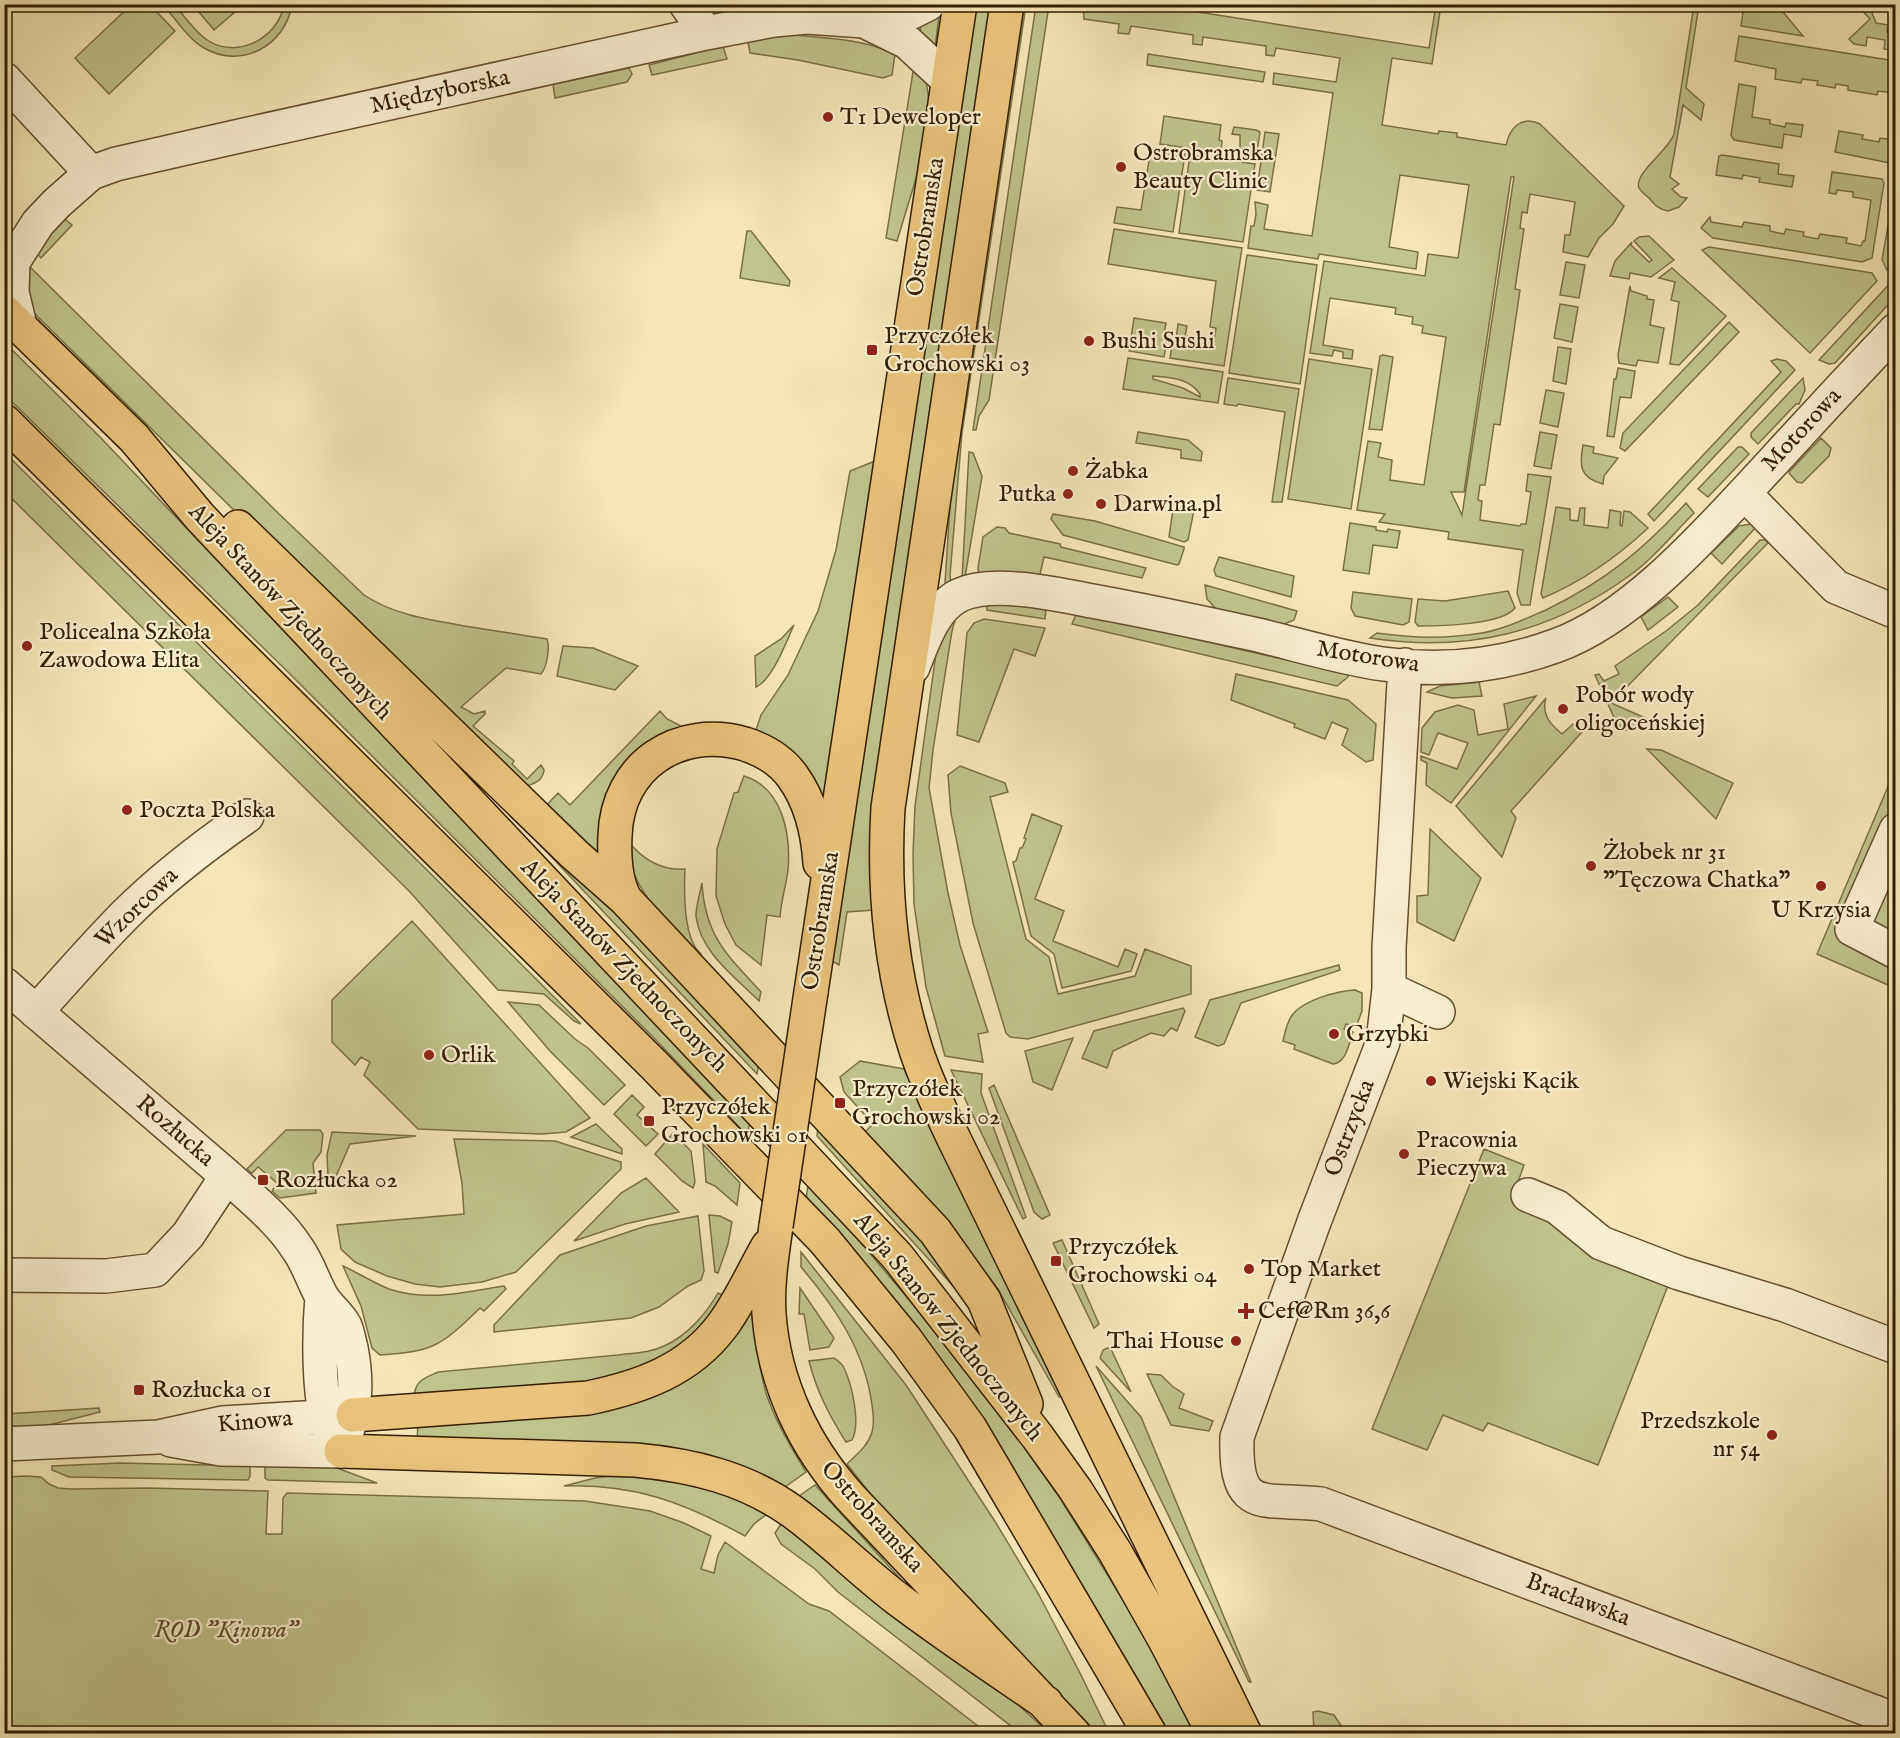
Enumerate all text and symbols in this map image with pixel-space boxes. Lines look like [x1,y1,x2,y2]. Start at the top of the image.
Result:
street label: Międzyborska [367,62,513,122]
place label: T1 Deweloper [840,102,981,133]
marker: T1 Deweloper [821,110,835,124]
place label: Ostrobramska Beauty Clinic [1133,138,1274,197]
street label: Ostrobramska [900,155,952,299]
marker: Ostrobramska Beauty Clinic [1114,160,1128,174]
place label: Przyczółek Grochowski 03 [884,321,1030,380]
place label: Bushi Sushi [1101,326,1215,357]
marker: Bushi Sushi [1082,334,1096,348]
marker: Przyczółek Grochowski 03 [865,343,879,357]
street label: Motorowa [1755,381,1849,479]
place label: Żabka [1085,456,1149,487]
marker: Żabka [1066,464,1080,478]
place label: Putka [998,479,1057,510]
marker: Putka [1061,487,1075,501]
place label: Darwina.pl [1113,489,1222,520]
street label: Aleja Stanów Zjednoczonych [180,496,399,727]
marker: Darwina.pl [1094,497,1108,511]
place label: Policealna Szkoła Zawodowa Elita [39,617,211,676]
street label: Motorowa [1314,634,1422,681]
marker: Policealna Szkoła Zawodowa Elita [20,639,34,653]
place label: Pobór wody oligoceńskiej [1575,680,1705,739]
marker: Pobór wody oligoceńskiej [1556,702,1570,716]
place label: Poczta Polska [139,795,276,826]
marker: Poczta Polska [120,803,134,817]
place label: Żłobek nr 31 "Tęczowa Chatka" [1603,837,1790,896]
street label: Ostrobramska [795,849,847,993]
street label: Aleja Stanów Zjednoczonych [513,852,735,1080]
marker: Żłobek nr 31 "Tęczowa Chatka" [1584,859,1598,873]
street label: Wzorcowa [89,860,186,955]
marker: U Krzysia [1814,879,1828,893]
place label: U Krzysia [1771,895,1872,926]
place label: Grzybki [1346,1019,1429,1050]
marker: Grzybki [1327,1027,1341,1041]
place label: Orlik [441,1040,496,1071]
marker: Orlik [422,1048,436,1062]
place label: Wiejski Kącik [1443,1066,1579,1097]
place label: Przyczółek Grochowski 02 [852,1074,1000,1133]
street label: Ostrzycka [1317,1074,1383,1181]
marker: Wiejski Kącik [1424,1074,1438,1088]
street label: Rozłucka [129,1088,221,1174]
place label: Przyczółek Grochowski 01 [661,1092,807,1151]
marker: Przyczółek Grochowski 02 [833,1096,847,1110]
marker: Przyczółek Grochowski 01 [642,1114,656,1128]
place label: Pracownia Pieczywa [1416,1125,1518,1184]
marker: Pracownia Pieczywa [1397,1147,1411,1161]
place label: Rozłucka 02 [275,1165,398,1196]
marker: Rozłucka 02 [256,1173,270,1187]
street label: Aleja Stanów Zjednoczonych [845,1205,1050,1448]
place label: Przyczółek Grochowski 04 [1068,1232,1217,1291]
marker: Przyczółek Grochowski 04 [1049,1254,1063,1268]
place label: Top Market [1261,1254,1381,1285]
marker: Top Market [1242,1262,1256,1276]
place label: Cef@Rm 36,6 [1258,1296,1391,1327]
marker: Cef@Rm 36,6 [1239,1304,1253,1318]
place label: Thai House [1107,1326,1224,1357]
marker: Thai House [1229,1334,1243,1348]
place label: Rozłucka 01 [151,1375,271,1406]
marker: Rozłucka 01 [132,1383,146,1397]
street label: Kinowa [216,1403,295,1441]
place label: Przedszkole nr 54 [1640,1406,1760,1465]
marker: Przedszkole nr 54 [1765,1428,1779,1442]
street label: Ostrobramska [813,1454,931,1580]
street label: Bracławska [1521,1566,1635,1634]
park label: ROD "Kinowa" [154,1615,300,1646]

